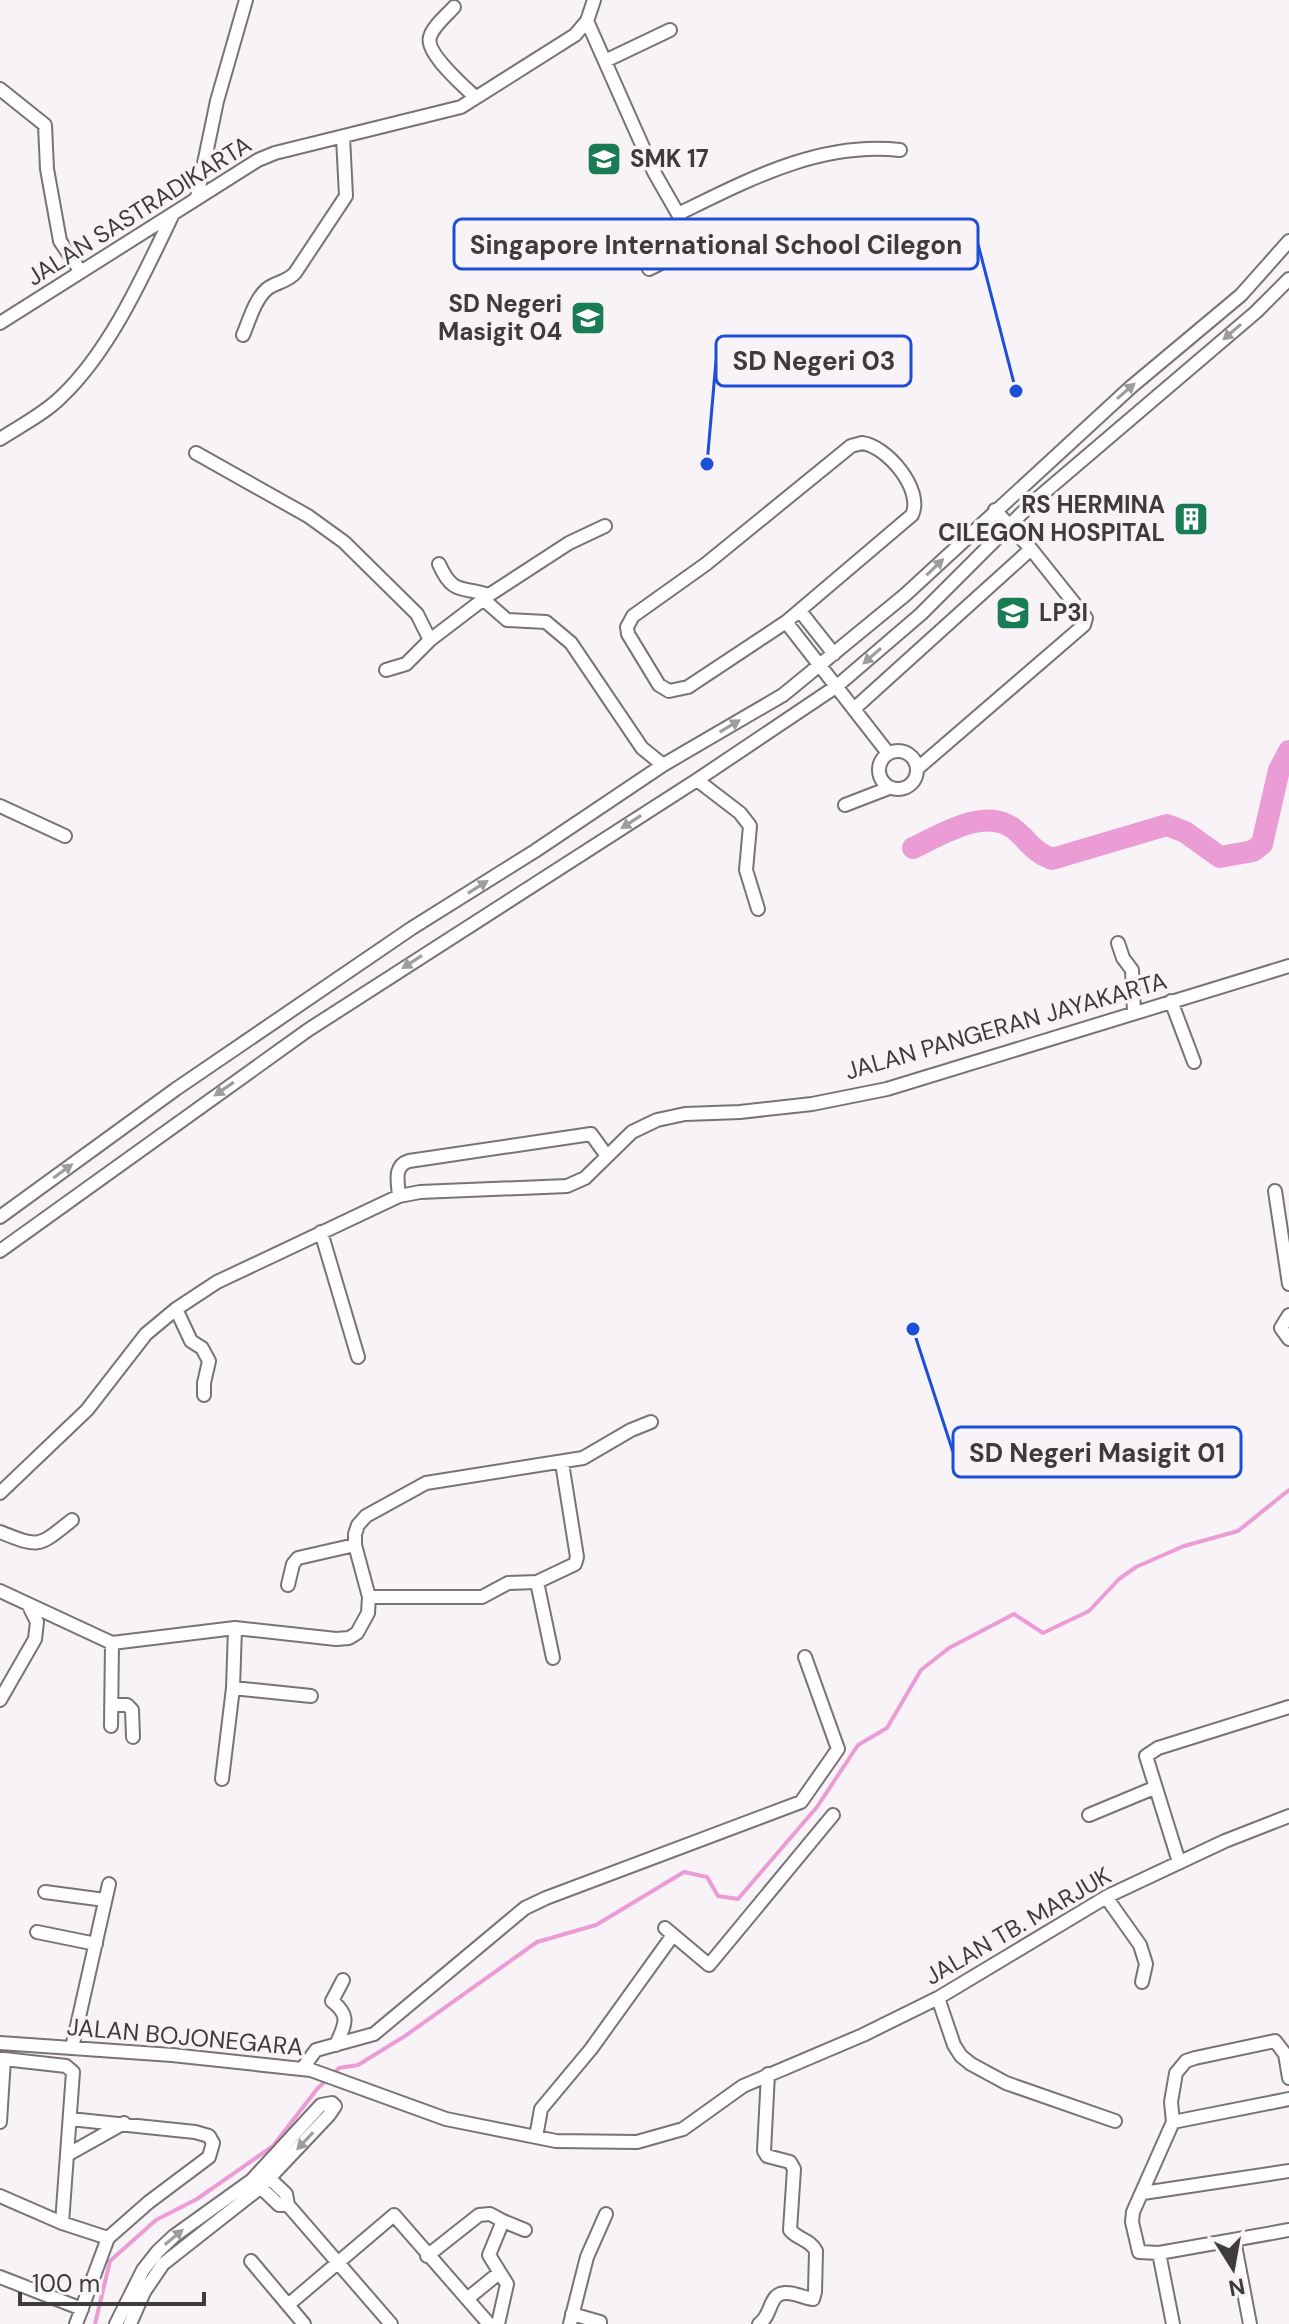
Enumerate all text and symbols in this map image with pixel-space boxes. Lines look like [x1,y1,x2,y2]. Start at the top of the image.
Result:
street label: JALAN SASTRADIKARTA [20,129,257,293]
school or university icon: SMK 17 [585,140,623,178]
place label: SMK 17 [630,143,709,174]
callout: Singapore International School Cilegon [454,219,978,269]
text: Singapore International School Cilegon [470,228,962,262]
place label: SD Negeri Masigit 04 [438,288,562,347]
school or university icon: SD Negeri Masigit 04 [569,299,607,337]
one-way arrow [1223,323,1242,341]
callout: SD Negeri 03 [716,336,911,386]
text: SD Negeri 03 [733,344,895,378]
one-way arrow [1116,383,1136,400]
place label: RS HERMINA CILEGON HOSPITAL [938,489,1165,548]
building icon: RS HERMINA CILEGON HOSPITAL [1172,500,1210,538]
one-way arrow [925,558,944,576]
school or university icon: LP3I [994,594,1032,632]
place label: LP3I [1039,597,1088,628]
one-way arrow [863,646,882,664]
one-way arrow [719,719,741,733]
one-way arrow [620,815,642,829]
one-way arrow [467,880,489,894]
one-way arrow [401,955,423,969]
street label: JALAN PANGERAN JAYAKARTA [841,965,1170,1086]
one-way arrow [213,1081,235,1097]
one-way arrow [52,1163,74,1179]
callout: SD Negeri Masigit 01 [953,1427,1241,1477]
text: SD Negeri Masigit 01 [969,1436,1225,1470]
street label: JALAN TB. MARJUK [919,1860,1116,1991]
street label: JALAN BOJONEGARA [66,2011,304,2062]
one-way arrow [297,2131,315,2150]
north arrow [1193,2228,1273,2308]
one-way arrow [163,2229,183,2246]
scale bar [20,2256,204,2306]
text: 100 m [32,2268,100,2299]
text: N [1226,2271,1247,2303]

